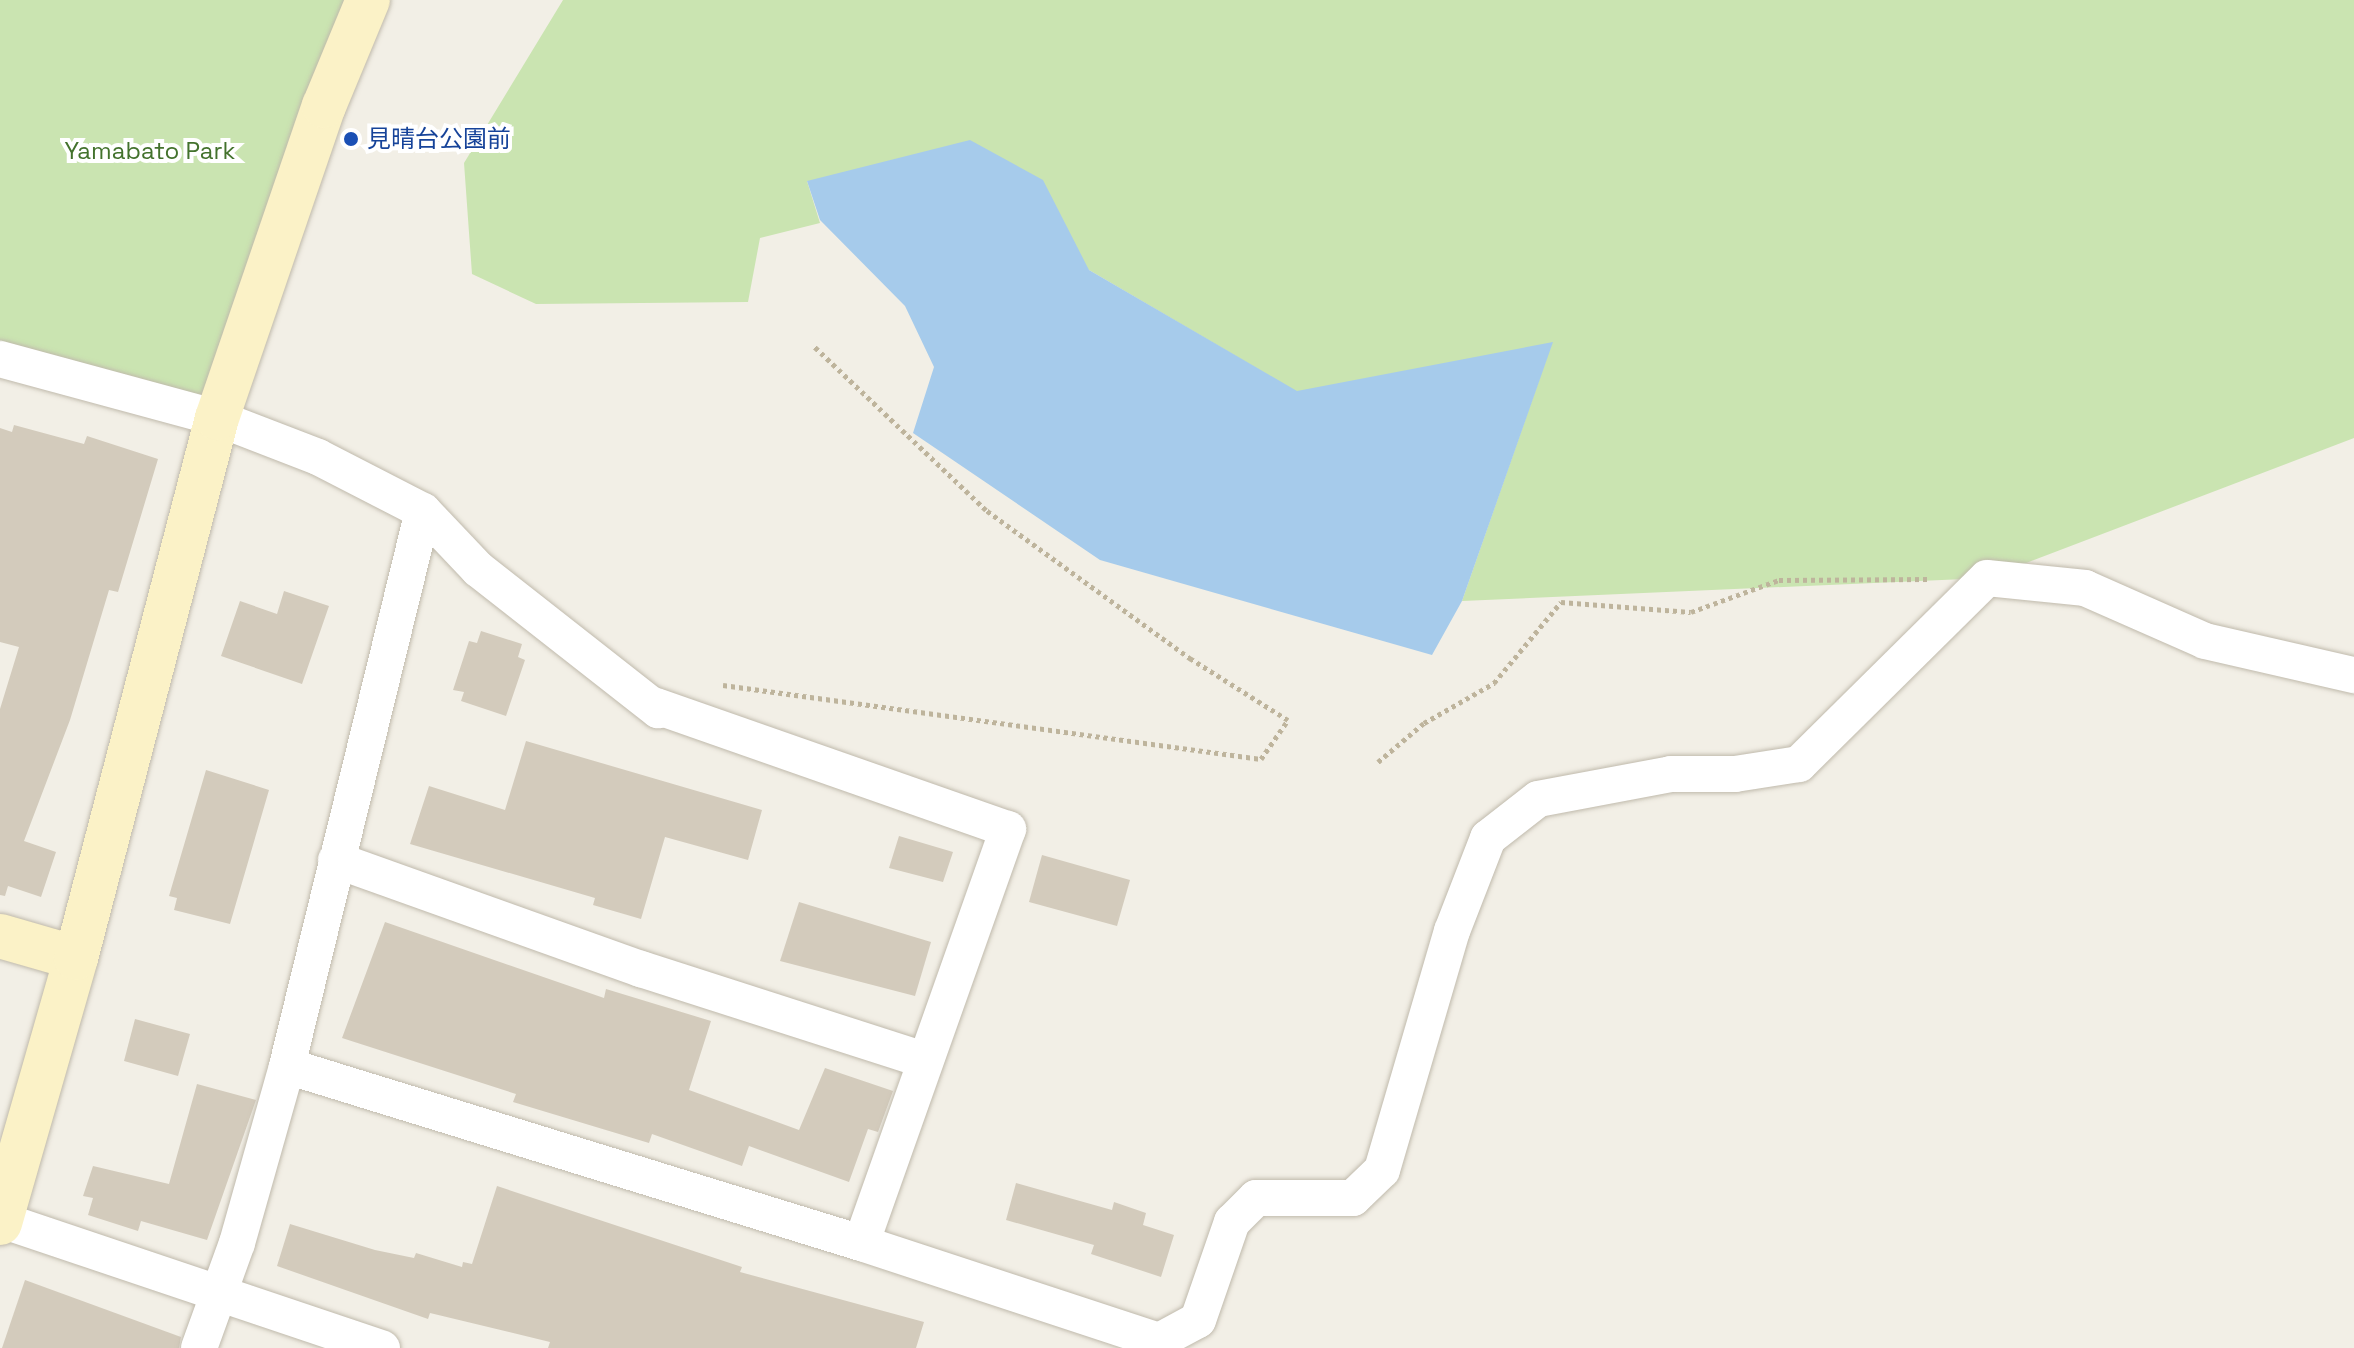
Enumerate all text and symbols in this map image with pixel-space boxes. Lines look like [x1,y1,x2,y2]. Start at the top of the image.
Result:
place label: 見晴台公園前 [367,125,511,153]
marker: 見晴台公園前 [342,130,360,148]
park label: Yamabato Park [65,137,235,165]

